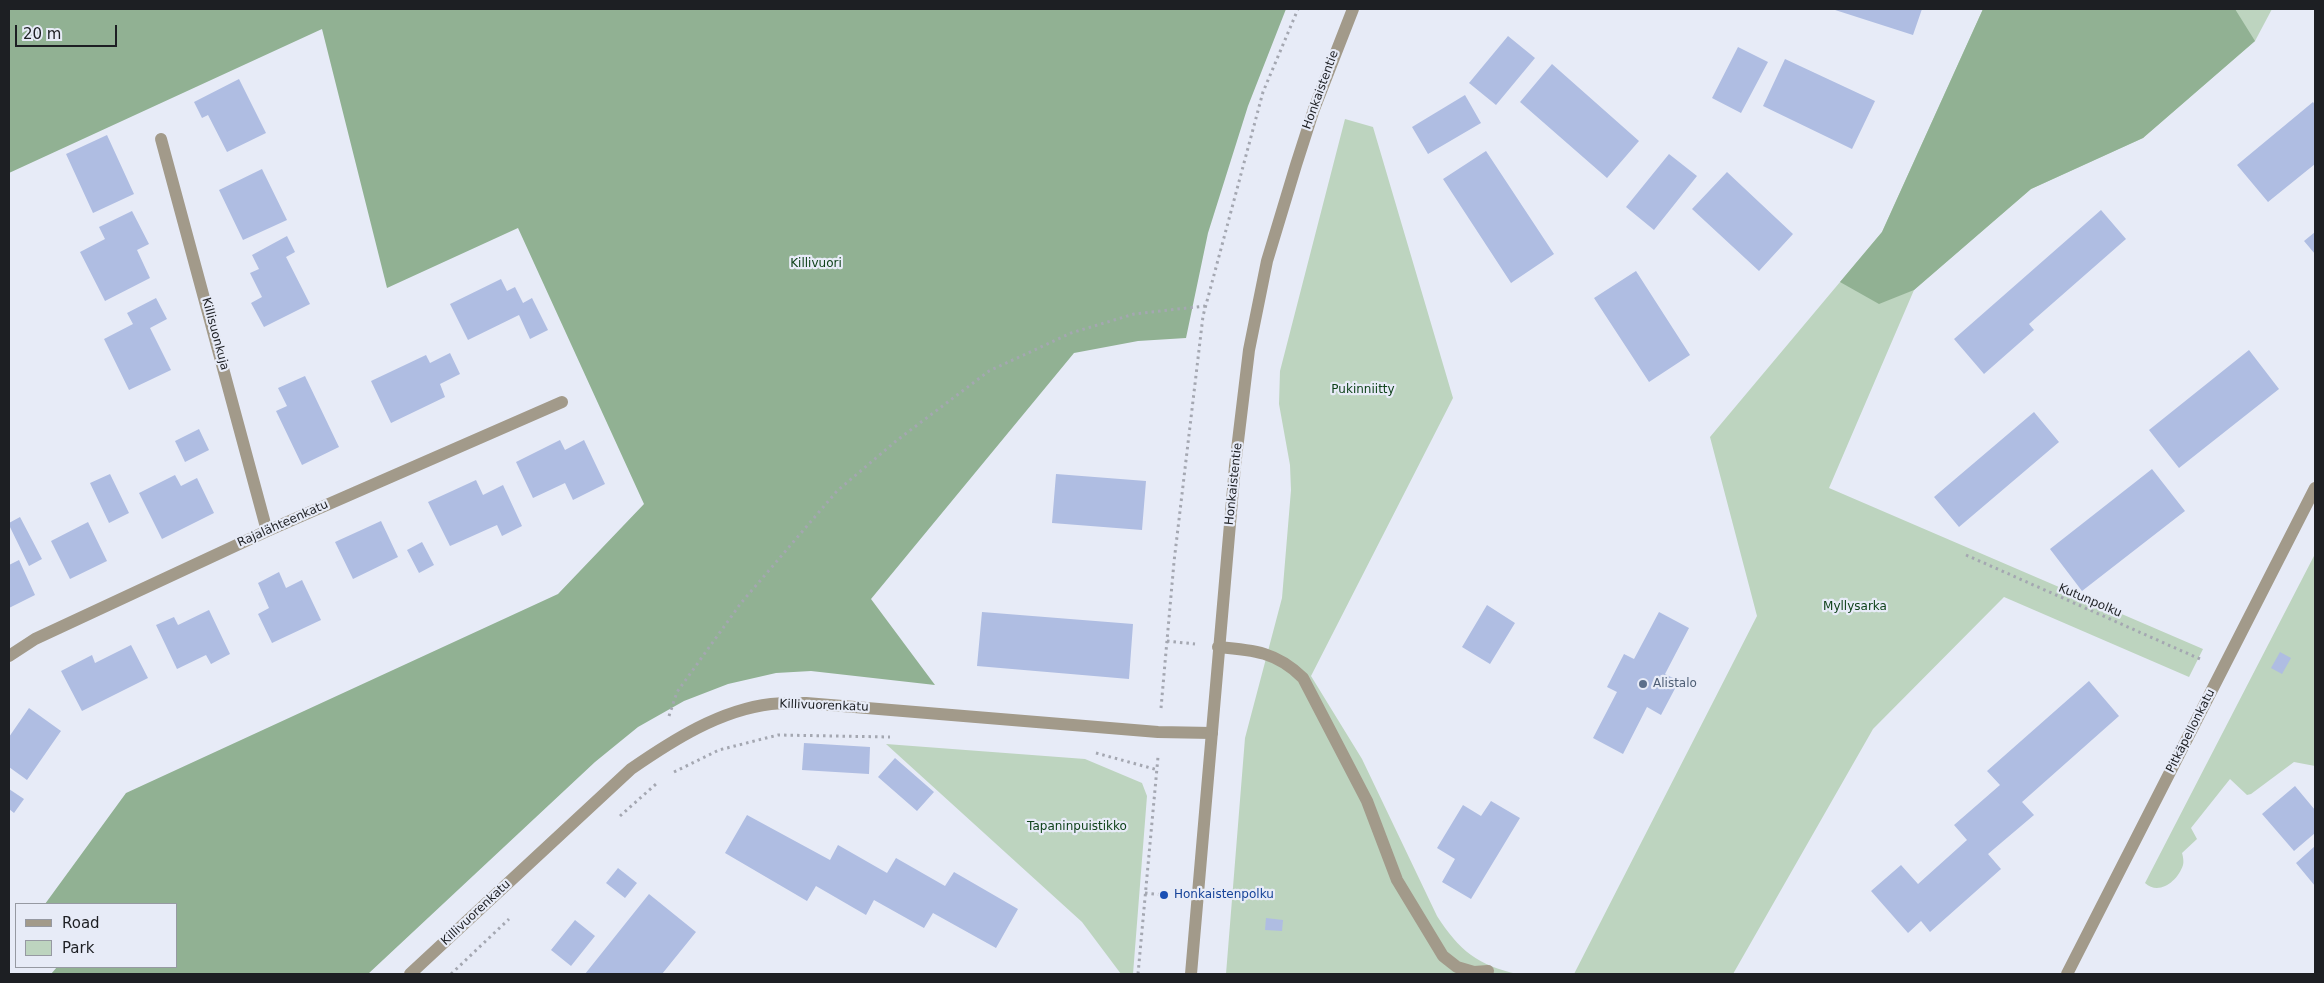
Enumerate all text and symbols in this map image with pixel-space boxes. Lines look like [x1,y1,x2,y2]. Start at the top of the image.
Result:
scale bar [18,15,120,47]
text: 20 m [23,25,61,43]
street label: Honkaistentie [1300,49,1342,131]
park label: Killivuori [790,257,842,271]
street label: Killisuonkuja [198,296,232,372]
park label: Pukinniitty [1331,383,1395,397]
street label: Honkaistentie [1223,442,1245,526]
street label: Rajalähteenkatu [235,498,331,550]
street label: Kutunpolku [2056,581,2124,621]
park label: Myllysarka [1823,600,1887,614]
place label: Alistalo [1653,677,1697,691]
marker: Alistalo [1637,678,1649,690]
street label: Pitkäpellonkatu [2164,687,2218,775]
street label: Killivuorenkatu [779,697,869,715]
park label: Tapaninpuistikko [1027,820,1127,834]
street label: Killivuorenkatu [438,877,514,949]
place label: Honkaistenpolku [1174,888,1274,902]
marker: Honkaistenpolku [1158,889,1170,901]
legend [15,903,178,968]
text: Road [62,914,100,932]
text: Park [62,939,94,957]

